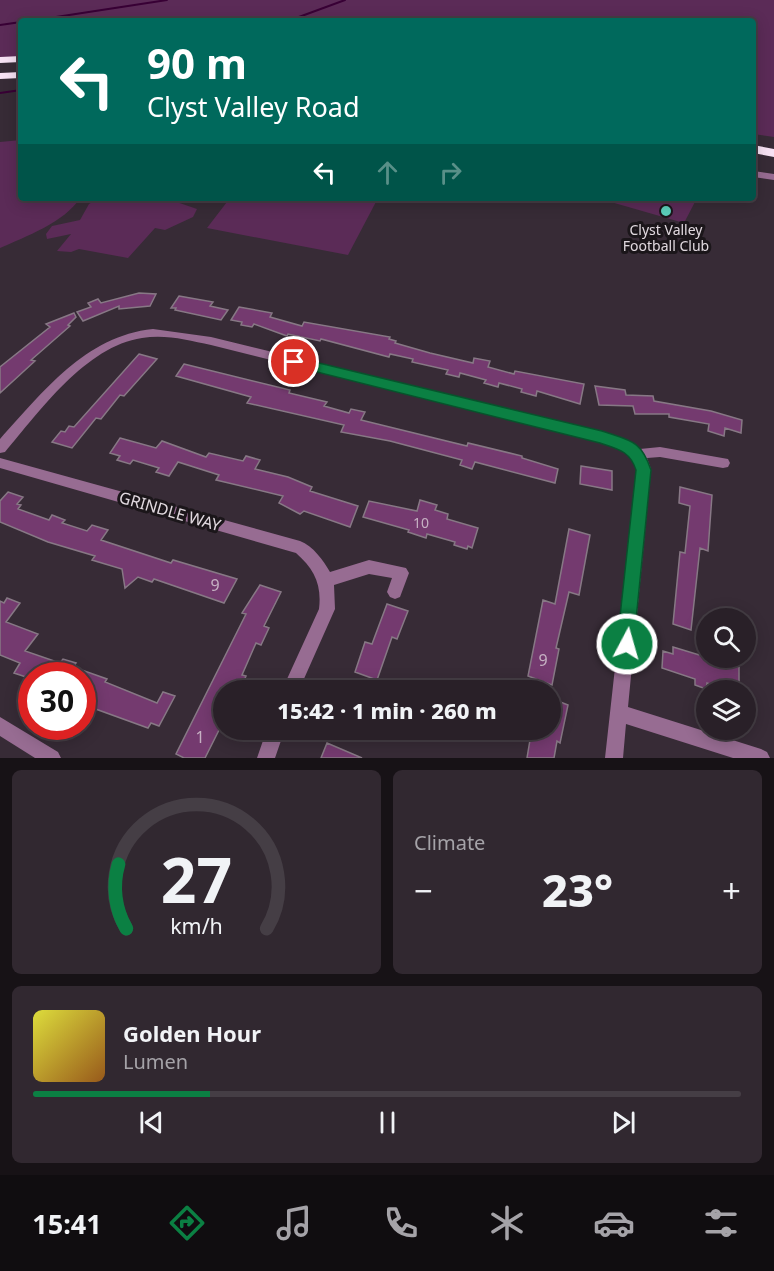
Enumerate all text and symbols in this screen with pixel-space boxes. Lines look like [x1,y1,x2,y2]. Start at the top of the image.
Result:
text: 90 m [147,34,247,91]
icon: left [48,42,126,120]
text: Clyst Valley Road [147,88,360,125]
icon: left [308,156,341,189]
icon: ahead [371,156,404,189]
icon: right [434,156,467,189]
marker: Clyst Valley Football Club [659,204,673,218]
place label: Clyst Valley Football Club [623,220,709,255]
pin [268,336,319,387]
icon: arrive [277,345,310,378]
street label: GRINDLE WAY [117,486,224,536]
house number: 10 [413,513,429,532]
house number: 9 [210,574,220,596]
map controls [696,608,756,740]
button: search [696,608,756,668]
position arrow [595,612,659,676]
house number: 9 [538,649,548,671]
speed limit sign: 30 [18,662,96,740]
button: layers [696,680,756,740]
text: 15:42 · 1 min · 260 m [277,695,497,725]
house number: 1 [195,726,205,748]
text: Climate [414,829,485,856]
text: 27 [161,836,232,921]
text: 23° [542,859,613,920]
text: − [414,868,433,913]
text: + [722,868,741,913]
text: km/h [170,911,223,940]
text: Golden Hour [123,1018,261,1048]
text: Lumen [123,1048,188,1075]
icon: previous [135,1106,168,1139]
icon: pause [371,1106,404,1139]
icon: next [607,1106,640,1139]
icon: directions [166,1202,208,1244]
icon: music [273,1202,315,1244]
icon: phone [380,1202,422,1244]
icon: climate [486,1202,528,1244]
icon: car [593,1202,635,1244]
icon: filters [700,1202,742,1244]
text: 15:41 [32,1205,102,1242]

